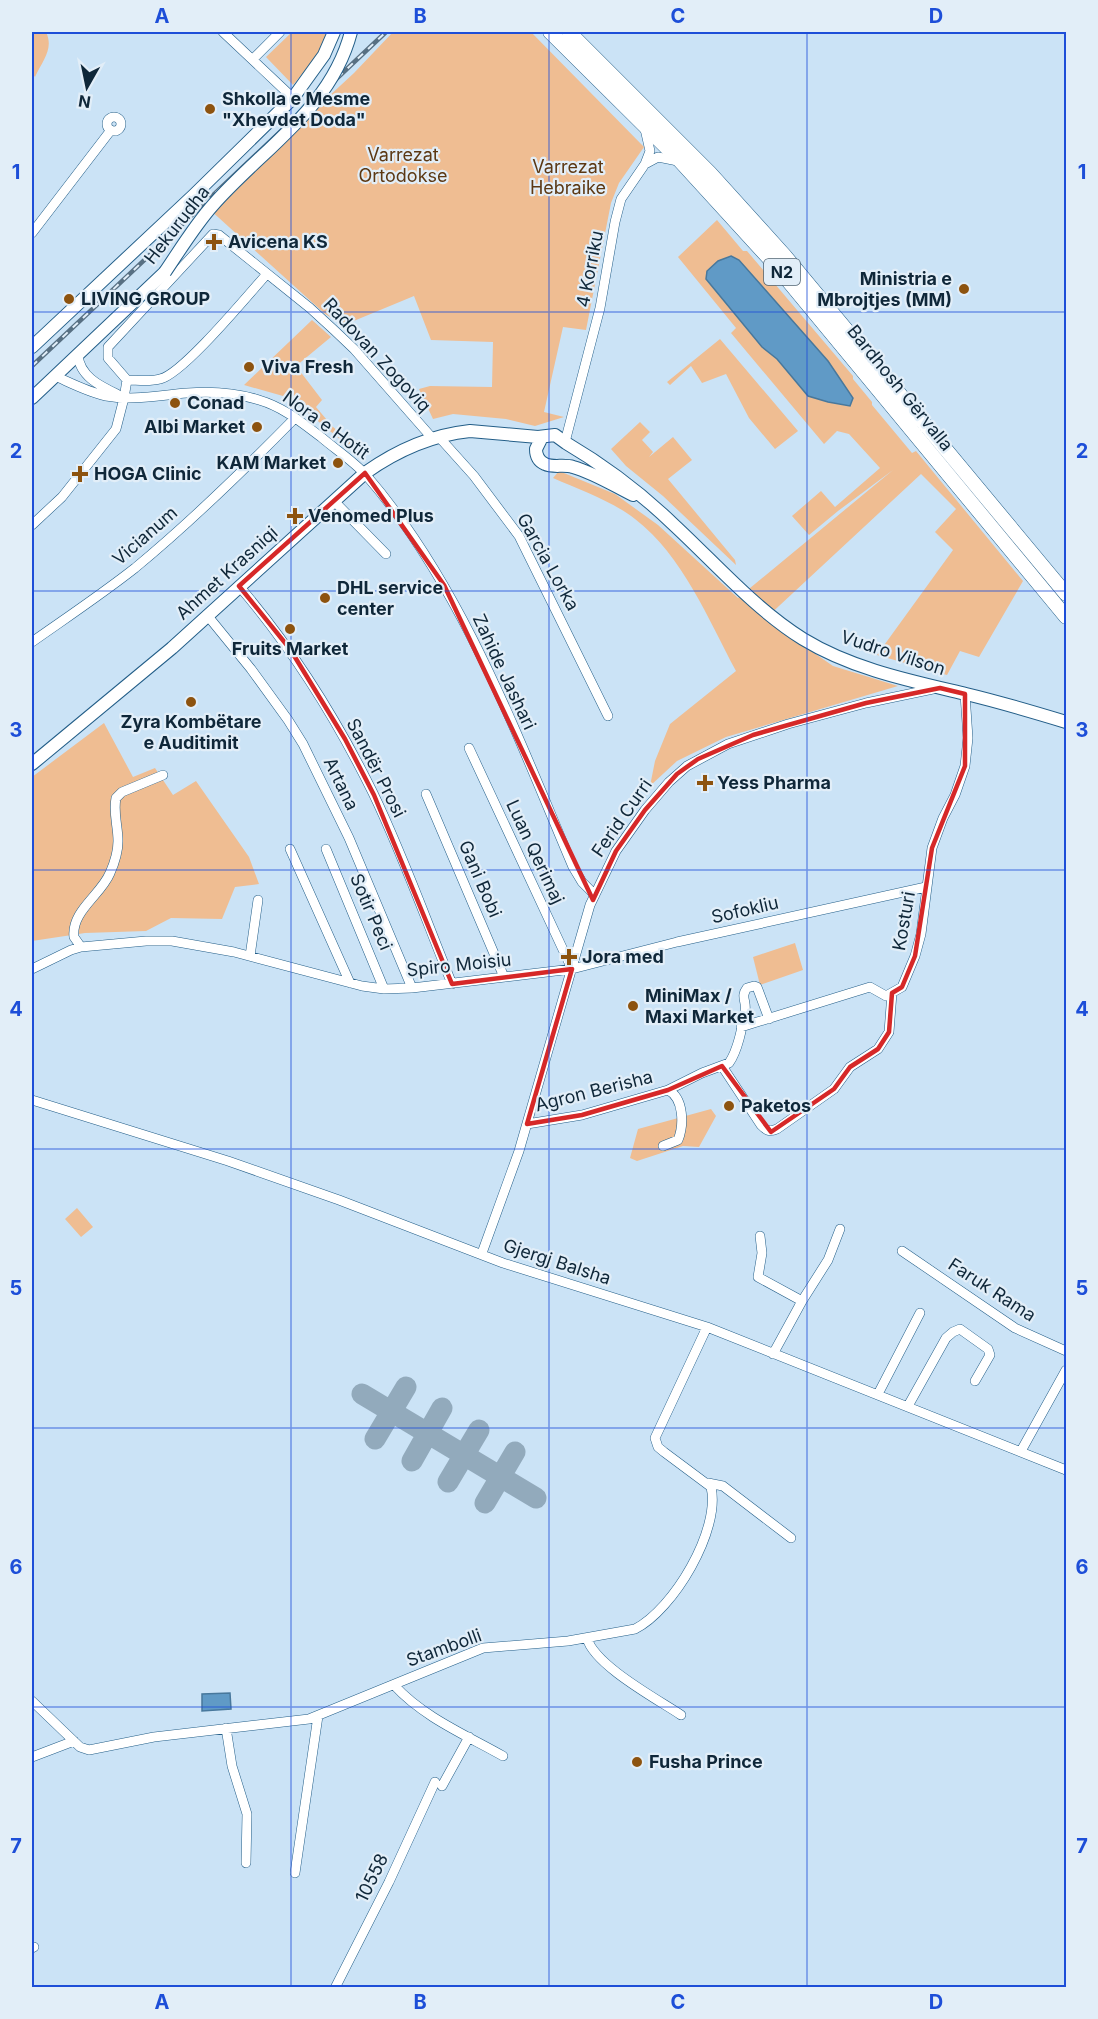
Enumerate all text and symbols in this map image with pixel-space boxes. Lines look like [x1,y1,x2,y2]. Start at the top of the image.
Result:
text: A [155,4,170,28]
text: B [413,4,427,28]
text: C [671,4,685,28]
text: D [929,4,943,28]
north arrow [57,57,117,117]
place label: Shkolla e Mesme "Xhevdet Doda" [222,88,371,130]
text: N [77,91,92,113]
marker: Shkolla e Mesme "Xhevdet Doda" [203,102,217,116]
park label: Varrezat Ortodokse [358,144,448,186]
park label: Varrezat Hebraike [530,156,606,198]
text: 1 [12,160,20,184]
text: 1 [1078,160,1086,184]
street label: Hekurudha [140,181,214,268]
street label: 4 Korriku [572,229,607,309]
place label: Avicena KS [228,231,328,252]
marker: Avicena KS [205,233,223,251]
road number: N2 [764,259,800,285]
place label: Ministria e Mbrojtjes (MM) [817,268,952,310]
marker: Ministria e Mbrojtjes (MM) [957,282,971,296]
place label: LIVING GROUP [81,288,210,309]
marker: LIVING GROUP [62,292,76,306]
street label: Radovan Zogoviq [319,293,436,416]
street label: Bardhosh Gërvalla [843,320,958,455]
place label: Viva Fresh [261,356,354,377]
marker: Viva Fresh [242,360,256,374]
street label: Nora e Hotit [279,386,374,463]
place label: Conad [187,392,244,413]
marker: Conad [168,396,182,410]
place label: Albi Market [144,416,245,437]
marker: Albi Market [250,420,264,434]
text: 2 [10,439,22,463]
text: 2 [1076,439,1088,463]
place label: KAM Market [216,452,326,473]
marker: KAM Market [331,456,345,470]
place label: HOGA Clinic [94,463,202,484]
marker: HOGA Clinic [71,465,89,483]
street label: Vicianum [108,502,181,569]
place label: Venomed Plus [308,505,434,526]
marker: Venomed Plus [286,507,304,525]
street label: Garcia Lorka [513,510,584,614]
street label: Ahmet Krasniqi [172,522,282,624]
place label: DHL service center [337,577,444,619]
marker: DHL service center [318,591,332,605]
street label: Zahide Jashari [469,611,540,733]
marker: Fruits Market [283,622,297,636]
street label: Vudro Vilson [838,626,948,679]
place label: Fruits Market [232,638,349,659]
marker: Zyra Kombëtare e Auditimit [184,695,198,709]
place label: Zyra Kombëtare e Auditimit [120,711,262,753]
street label: Sandër Prosi [343,715,410,821]
text: 3 [10,718,22,742]
text: 3 [1076,718,1088,742]
street label: Artana [320,754,363,814]
place label: Yess Pharma [717,772,831,793]
street label: Ferid Curri [587,775,656,861]
marker: Yess Pharma [698,776,712,790]
street label: Luan Qerimaj [502,796,569,907]
street label: Gani Bobi [455,837,506,920]
street label: Sotir Peci [346,870,397,953]
street label: Kosturi [888,890,919,952]
street label: Sofokliu [709,892,781,927]
place label: Jora med [582,946,664,967]
marker: Jora med [560,948,578,966]
street label: Spiro Moisiu [406,949,512,980]
place label: MiniMax / Maxi Market [645,985,754,1027]
text: 4 [9,997,23,1021]
text: 4 [1075,997,1089,1021]
marker: MiniMax / Maxi Market [626,999,640,1013]
street label: Agron Berisha [533,1066,655,1115]
place label: Paketos [741,1095,811,1116]
marker: Paketos [722,1099,736,1113]
street label: Gjergj Balsha [501,1234,614,1289]
street label: Faruk Rama [945,1254,1040,1326]
text: 5 [10,1276,22,1300]
text: 5 [1076,1276,1088,1300]
text: 6 [10,1555,23,1579]
text: 6 [1076,1555,1089,1579]
street label: Stambolli [403,1624,484,1671]
place label: Fusha Prince [649,1751,763,1772]
marker: Fusha Prince [630,1755,644,1769]
text: 7 [10,1834,22,1858]
text: 7 [1076,1834,1088,1858]
street label: 10558 [351,1850,392,1906]
text: A [155,1990,170,2014]
text: B [413,1990,427,2014]
text: C [671,1990,685,2014]
text: D [929,1990,943,2014]

